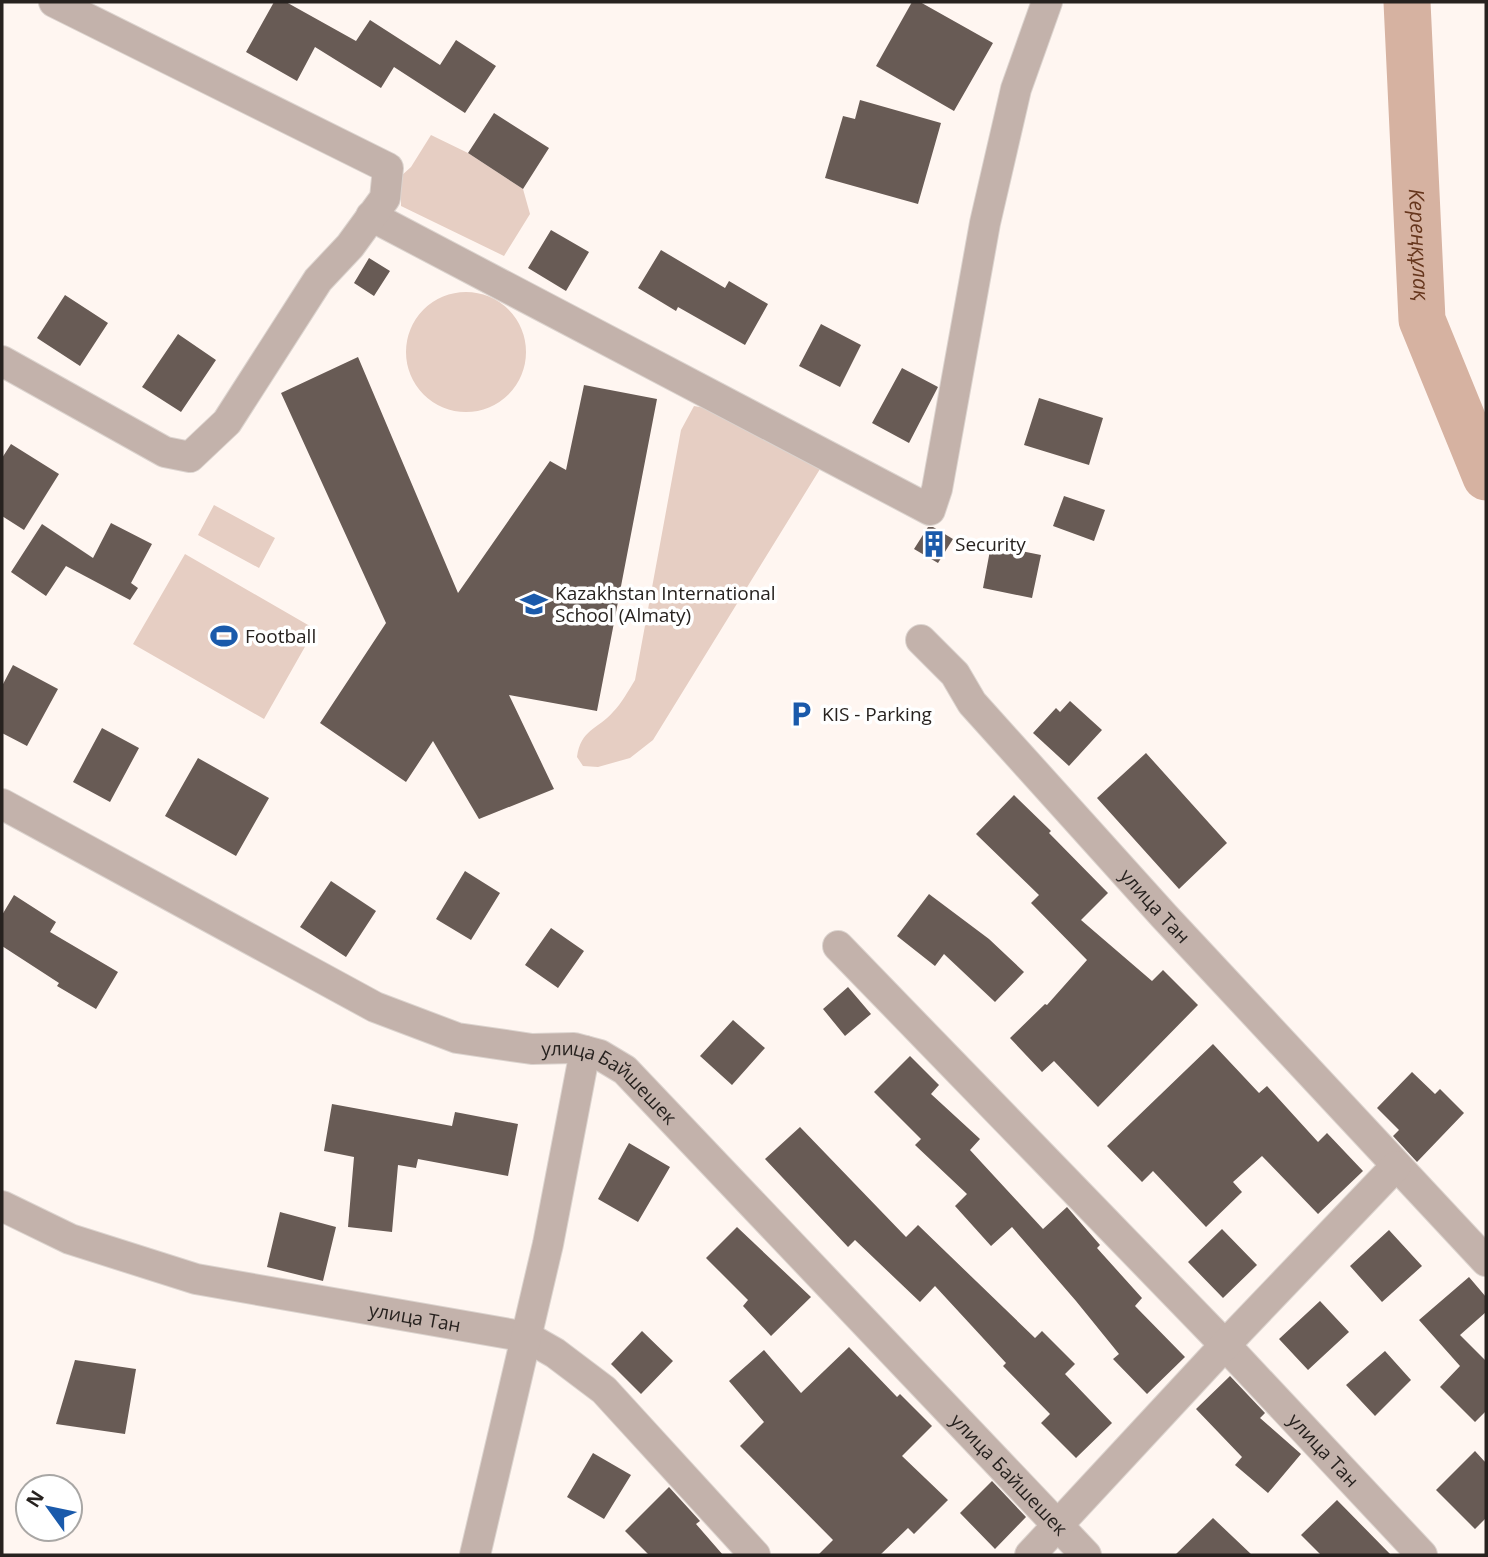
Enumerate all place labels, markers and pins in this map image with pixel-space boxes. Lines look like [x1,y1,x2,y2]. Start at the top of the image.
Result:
building icon: Security [919,529,949,559]
place label: Security [955,531,1026,557]
place label: Kazakhstan International School (Almaty) [555,580,776,628]
school or university icon: Kazakhstan International School (Almaty) [519,589,549,619]
sports icon: Football [209,621,239,651]
place label: Football [245,623,316,649]
parking icon: KIS - Parking [786,699,816,729]
place label: KIS - Parking [822,701,932,727]

